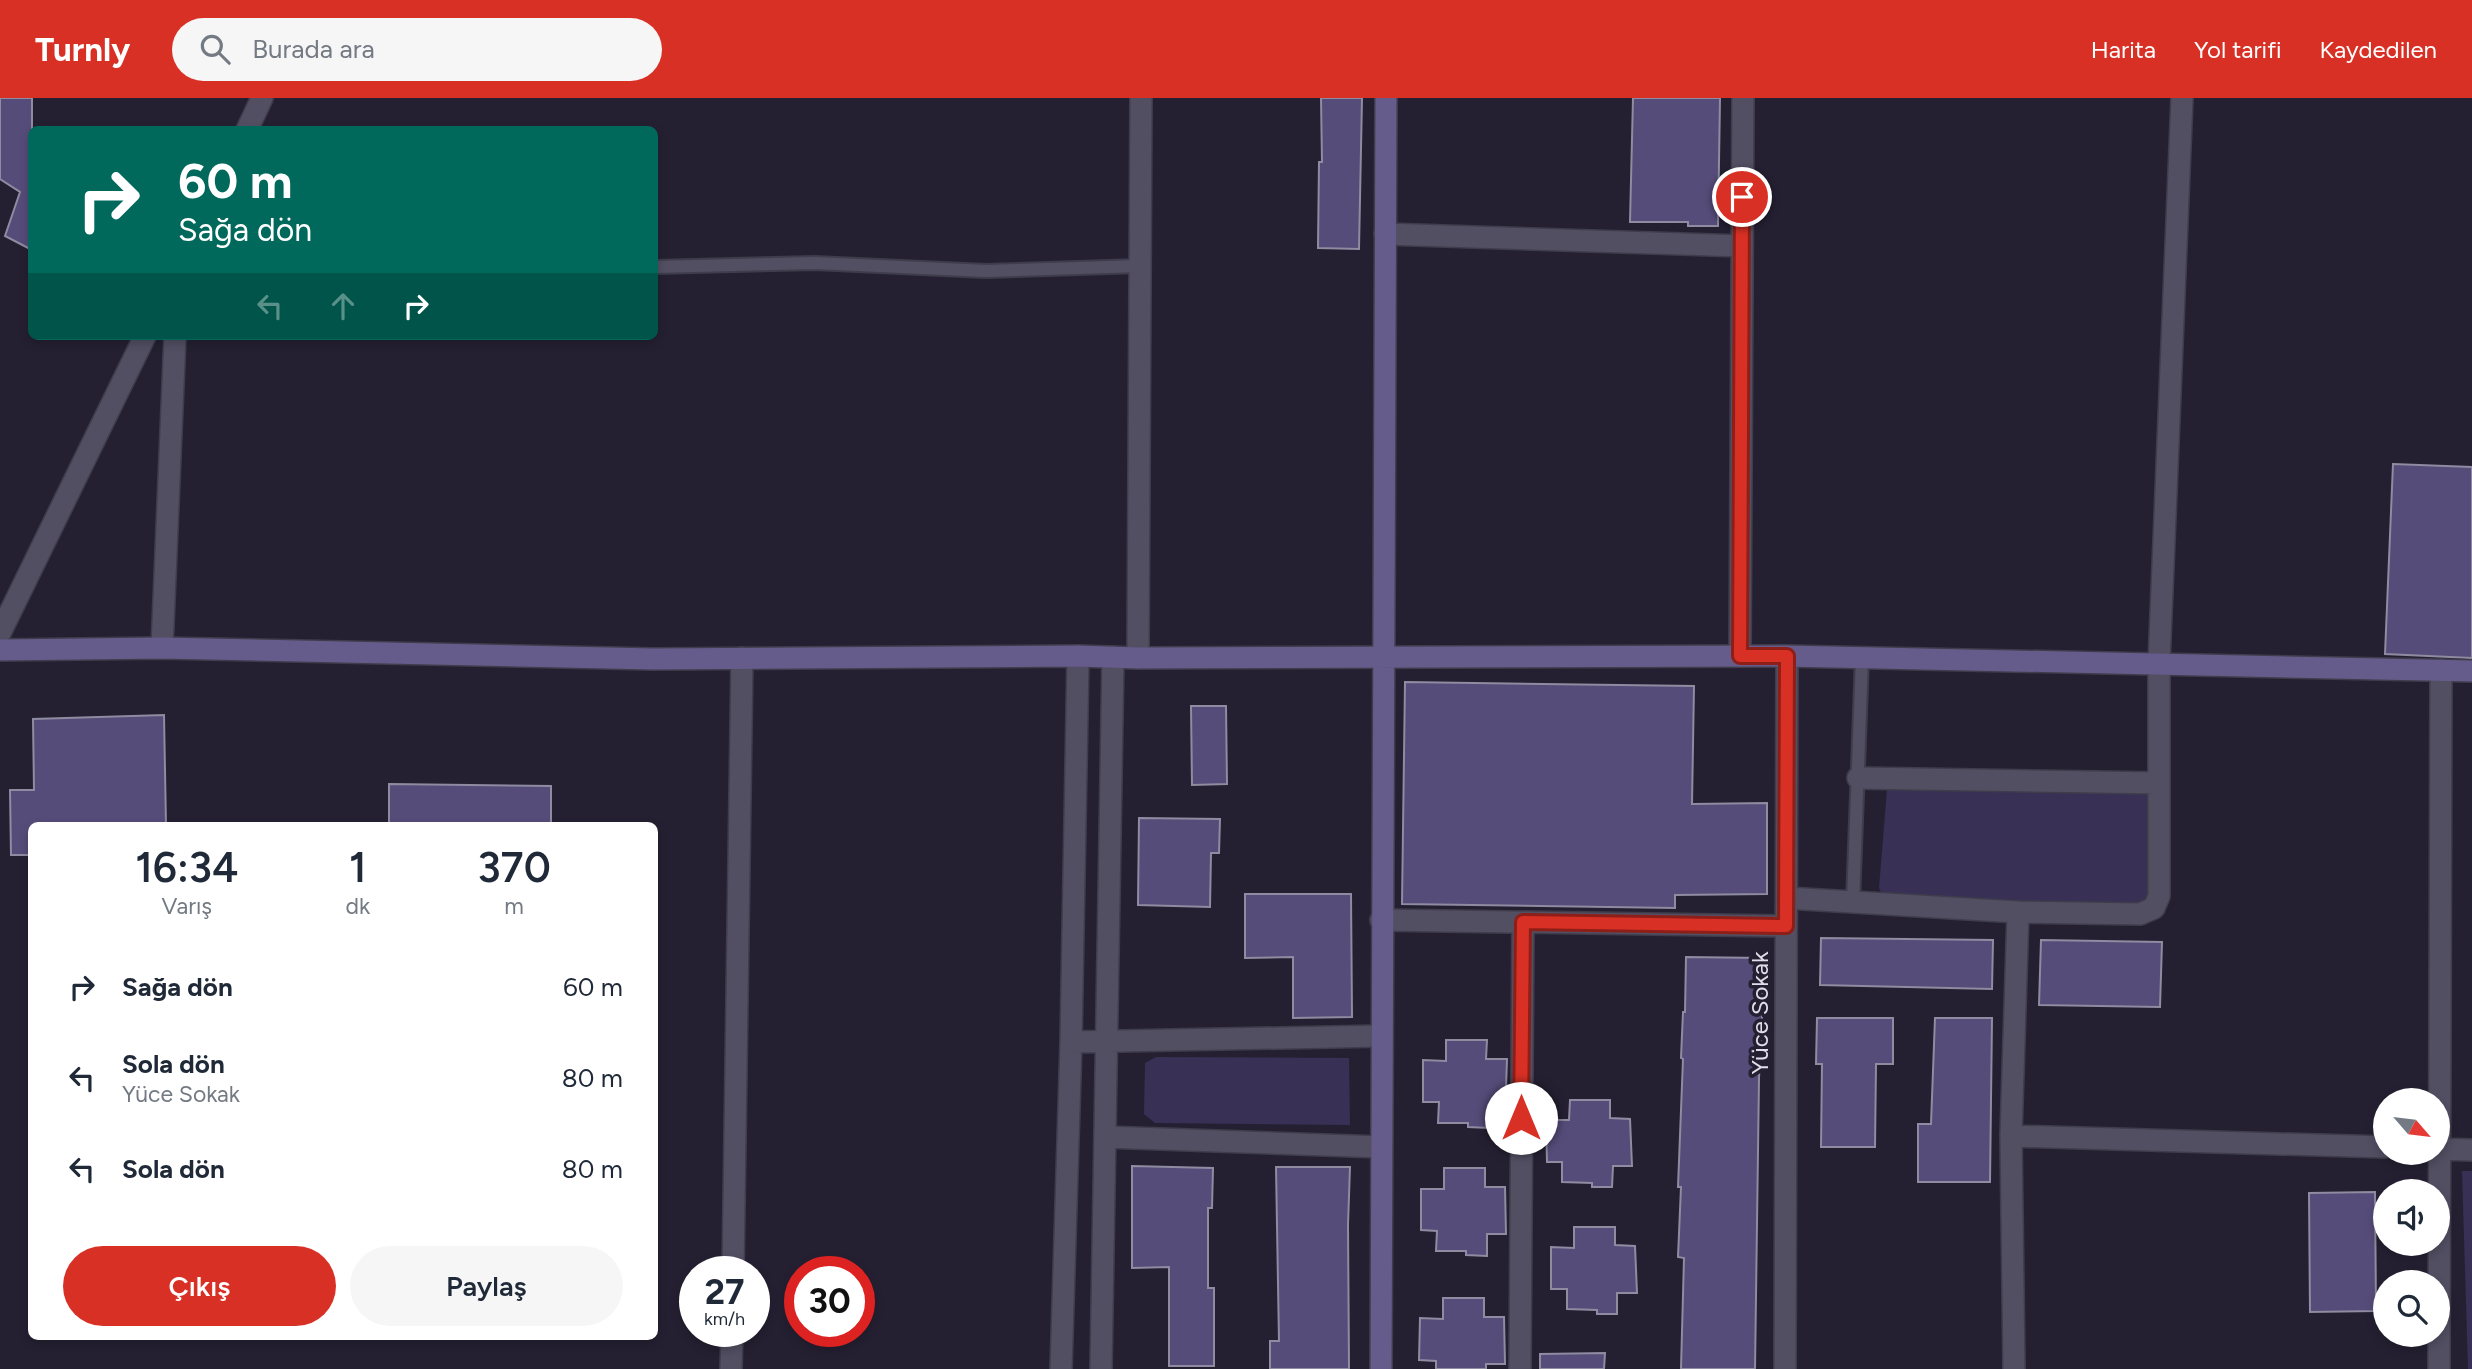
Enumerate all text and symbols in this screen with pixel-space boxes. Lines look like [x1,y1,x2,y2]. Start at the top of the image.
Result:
search box [172,18,662,81]
text: Turnly [35,30,130,69]
icon: search [196,30,234,68]
text: Burada ara [252,33,375,65]
text: Harita [2091,35,2156,64]
text: Yol tarifi [2194,35,2282,64]
text: Kaydedilen [2320,35,2437,64]
text: 60 m [178,151,293,210]
icon: right [63,154,154,245]
pin [1712,167,1772,227]
icon: arrive [1723,178,1761,216]
text: Sağa dön [178,211,312,249]
icon: left [251,287,289,325]
icon: ahead [324,287,362,325]
icon: right [397,287,435,325]
text: 16:34 [135,842,238,893]
text: 1 [349,842,367,893]
text: 370 [477,842,551,893]
text: Varış [161,892,212,920]
text: dk [346,892,370,920]
text: m [504,892,524,920]
street label: Yüce Sokak [1745,951,1774,1075]
icon: right [63,968,101,1006]
text: Sağa dön [122,971,233,1003]
text: 60 m [563,971,623,1003]
text: Sola dön [122,1048,225,1080]
icon: left [63,1059,101,1097]
text: 80 m [562,1062,623,1094]
text: Yüce Sokak [122,1080,240,1108]
position arrow [1484,1081,1558,1155]
north arrow [2373,1088,2450,1166]
map controls [2373,1088,2450,1347]
icon: left [63,1150,101,1188]
text: Sola dön [122,1153,225,1185]
text: 80 m [562,1153,623,1185]
button: sound [2373,1179,2450,1256]
button: Çıkış [63,1246,336,1326]
button: Paylaş [350,1246,623,1326]
speed limit sign: 30 [784,1256,875,1347]
button: search [2373,1270,2450,1347]
text: 27 [705,1271,744,1313]
text: km/h [704,1308,745,1330]

